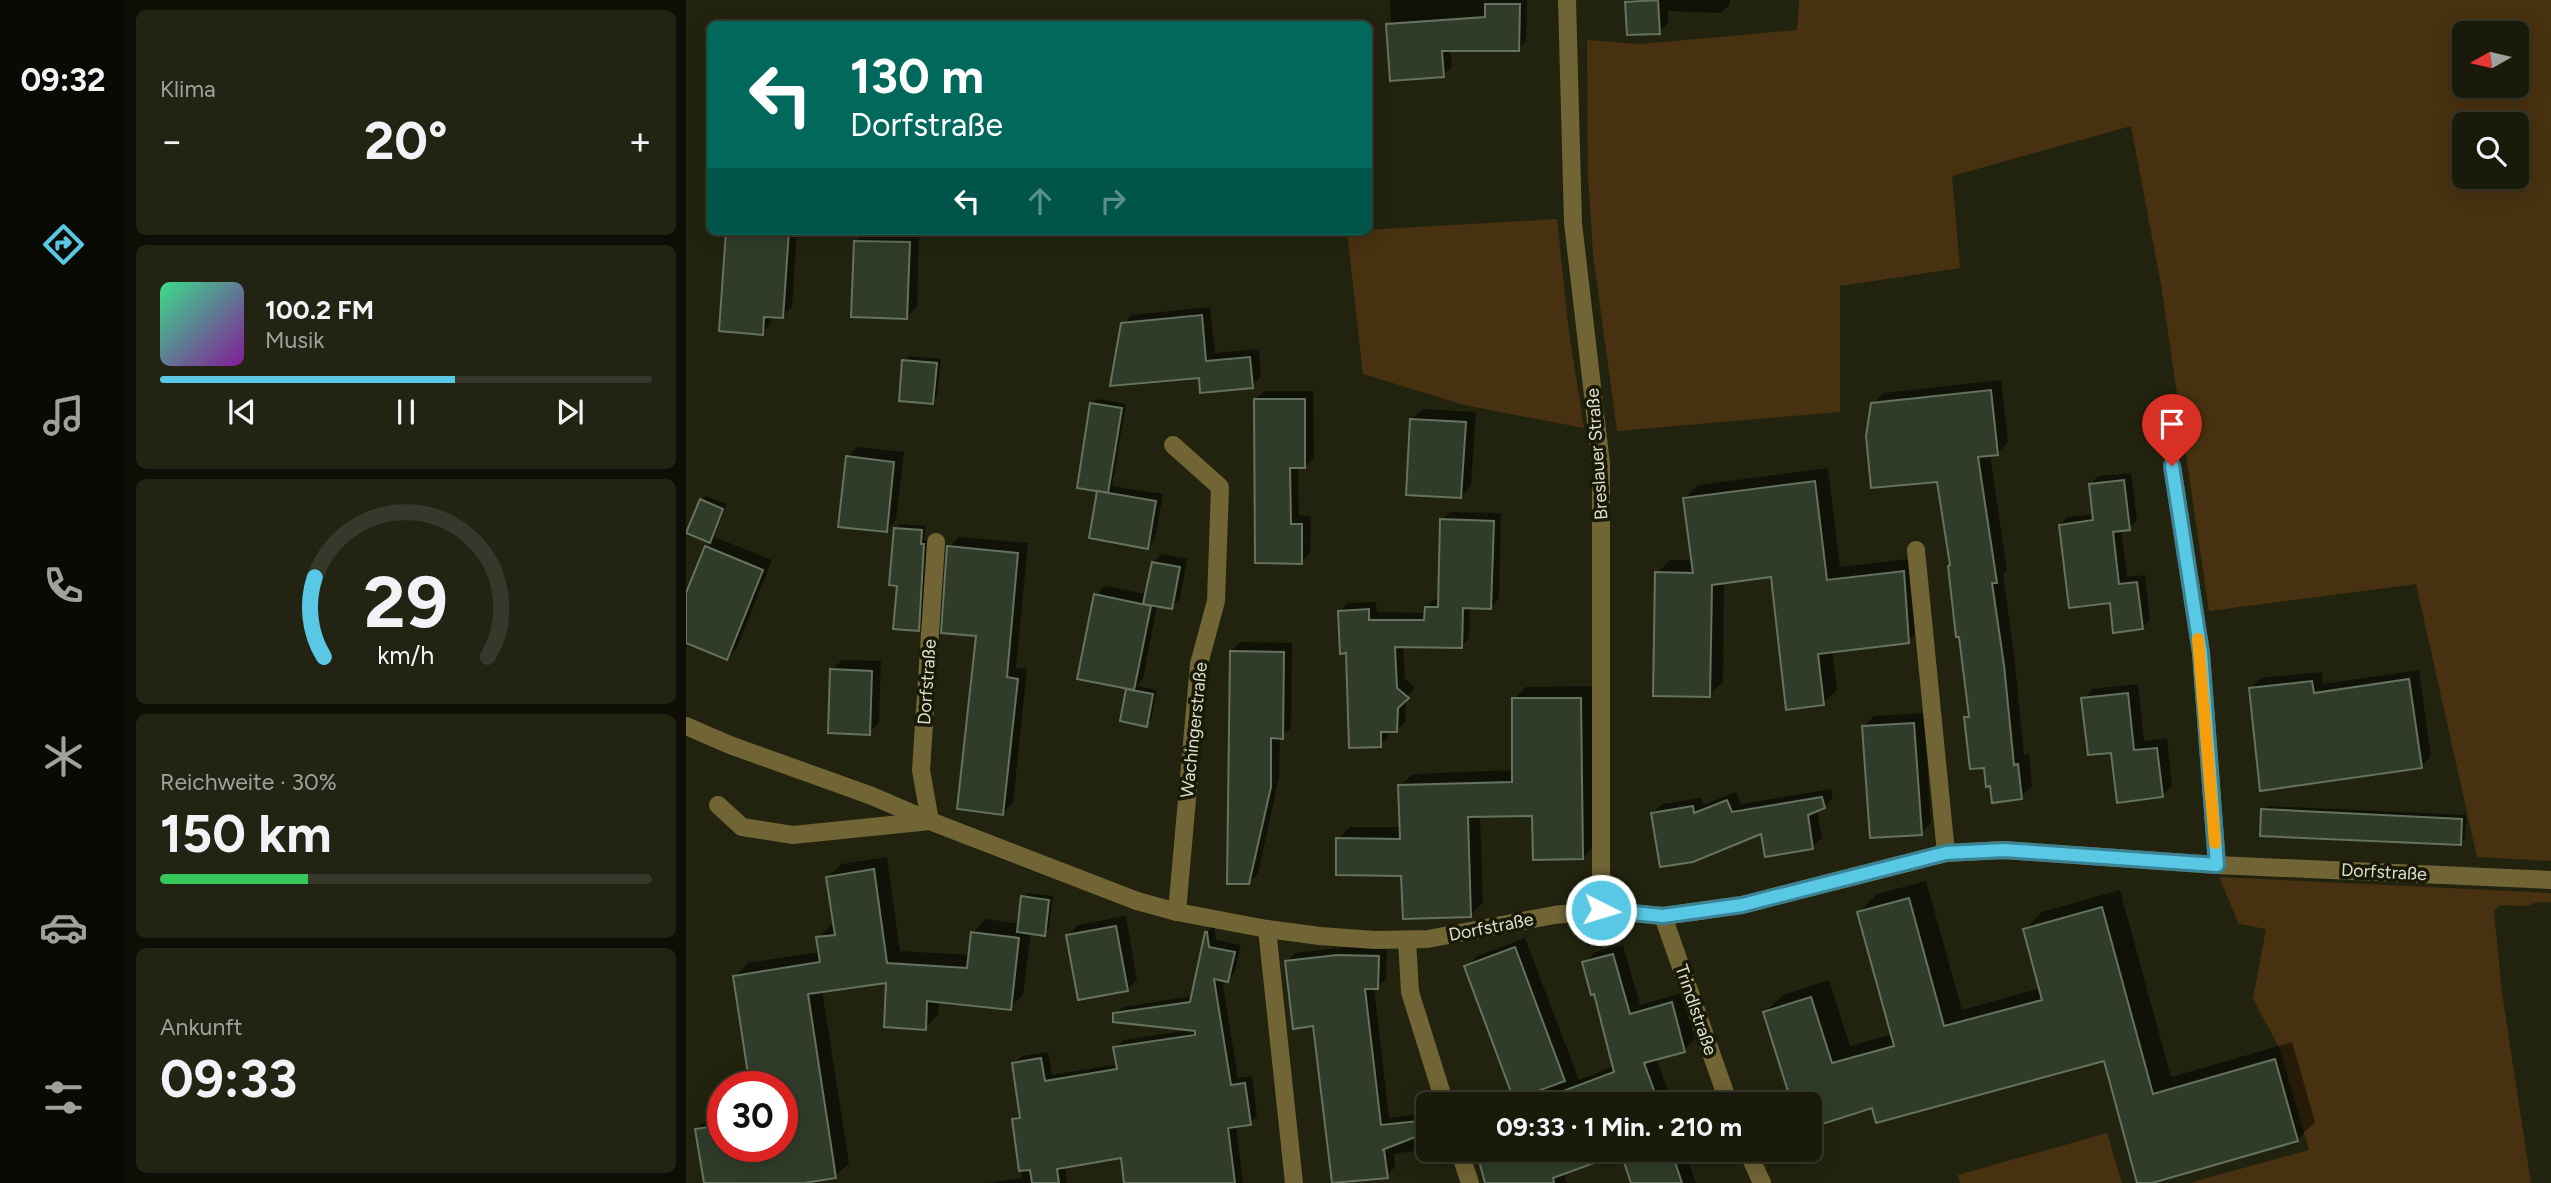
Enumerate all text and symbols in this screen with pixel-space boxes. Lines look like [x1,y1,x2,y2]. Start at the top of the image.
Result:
north arrow [2452,21,2529,98]
map controls [2452,21,2529,189]
text: 130 m [850,46,984,105]
icon: left [735,49,826,140]
text: 09:32 [20,61,106,99]
text: Klima [160,75,216,103]
text: Dorfstraße [850,106,1003,144]
text: 20° [364,110,448,172]
button: search [2452,112,2529,189]
text: − [160,118,184,164]
text: + [628,118,652,164]
icon: left [948,182,986,220]
icon: ahead [1021,182,1059,220]
icon: right [1094,182,1132,220]
icon: directions [39,220,88,269]
text: 100.2 FM [265,294,374,326]
text: Musik [265,326,325,354]
street label: Breslauer Straße [1581,387,1613,521]
icon: music [39,391,88,440]
icon: previous [223,393,261,431]
icon: pause [387,393,425,431]
icon: next [551,393,589,431]
pin [2142,394,2202,466]
icon: arrive [2153,405,2191,443]
text: 29 [364,559,448,646]
icon: phone [39,561,88,610]
street label: Dorfstraße [913,638,941,726]
text: km/h [377,640,435,670]
street label: Wachingerstraße [1176,661,1212,799]
icon: climate [39,732,88,781]
text: Reichweite · 30% [160,768,337,796]
text: 150 km [160,803,332,865]
street label: Dorfstraße [2340,859,2428,885]
position arrow [1564,873,1638,947]
icon: car [39,903,88,952]
street label: Dorfstraße [1447,908,1535,946]
street label: Trindlstraße [1670,962,1722,1058]
text: Ankunft [160,1013,242,1041]
text: 09:33 [160,1048,297,1110]
speed limit sign: 30 [707,1071,798,1162]
icon: filters [39,1073,88,1122]
text: 09:33 · 1 Min. · 210 m [1496,1111,1742,1143]

